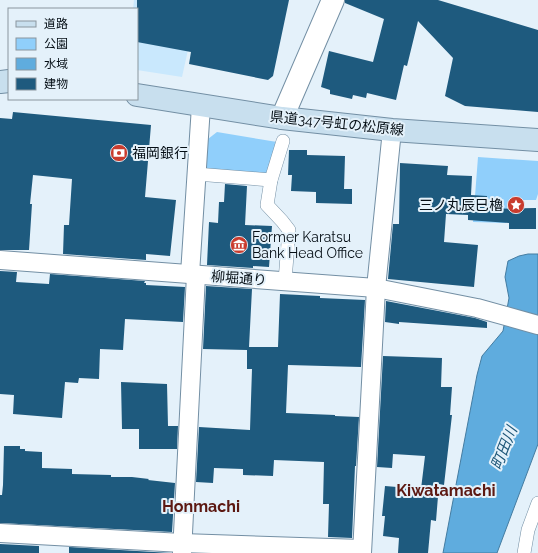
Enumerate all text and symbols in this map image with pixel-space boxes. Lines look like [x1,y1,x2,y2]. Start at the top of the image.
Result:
legend [8,8,138,100]
text: 道路 [44,17,68,31]
text: 公園 [44,37,68,51]
text: 水域 [44,57,68,71]
text: 建物 [44,77,68,91]
street label: 県道347号虹の松原線 [269,108,405,138]
bank icon: 福岡銀行 [109,143,129,163]
place label: 福岡銀行 [132,145,188,161]
place icon: 三ノ丸辰巳櫓 [506,195,526,215]
place label: 三ノ丸辰巳櫓 [419,197,503,213]
place label: Former Karatsu Bank Head Office [252,229,363,261]
museum icon: Former Karatsu Bank Head Office [229,235,249,255]
street label: 柳堀通り [211,268,267,288]
water label: 町田川 [487,422,522,472]
district label: Kiwatamachi [396,481,496,500]
district label: Honmachi [162,497,240,516]

